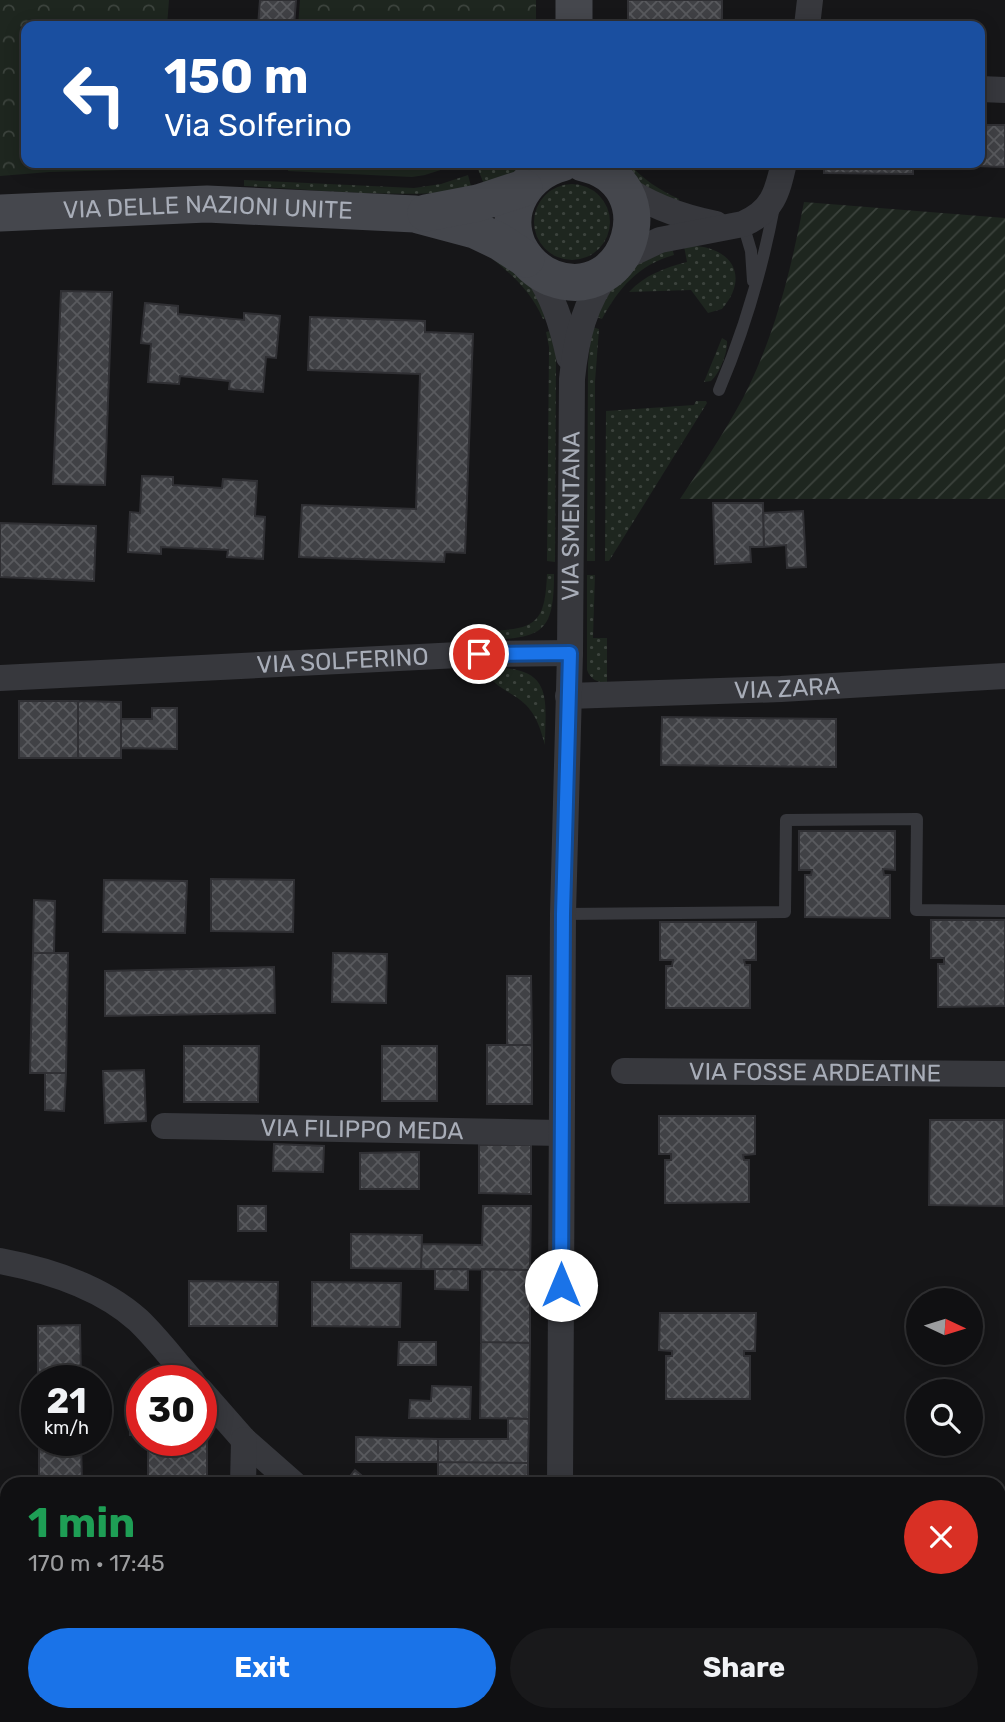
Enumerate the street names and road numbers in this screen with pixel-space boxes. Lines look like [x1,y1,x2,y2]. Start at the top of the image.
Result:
street label: VIA DELLE NAZIONI UNITE [62,190,353,225]
street label: VIA SMENTANA [556,431,586,601]
street label: VIA SOLFERINO [256,643,429,679]
street label: VIA ZARA [733,672,841,705]
street label: VIA FOSSE ARDEATINE [689,1058,941,1087]
street label: VIA FILIPPO MEDA [260,1114,464,1145]

